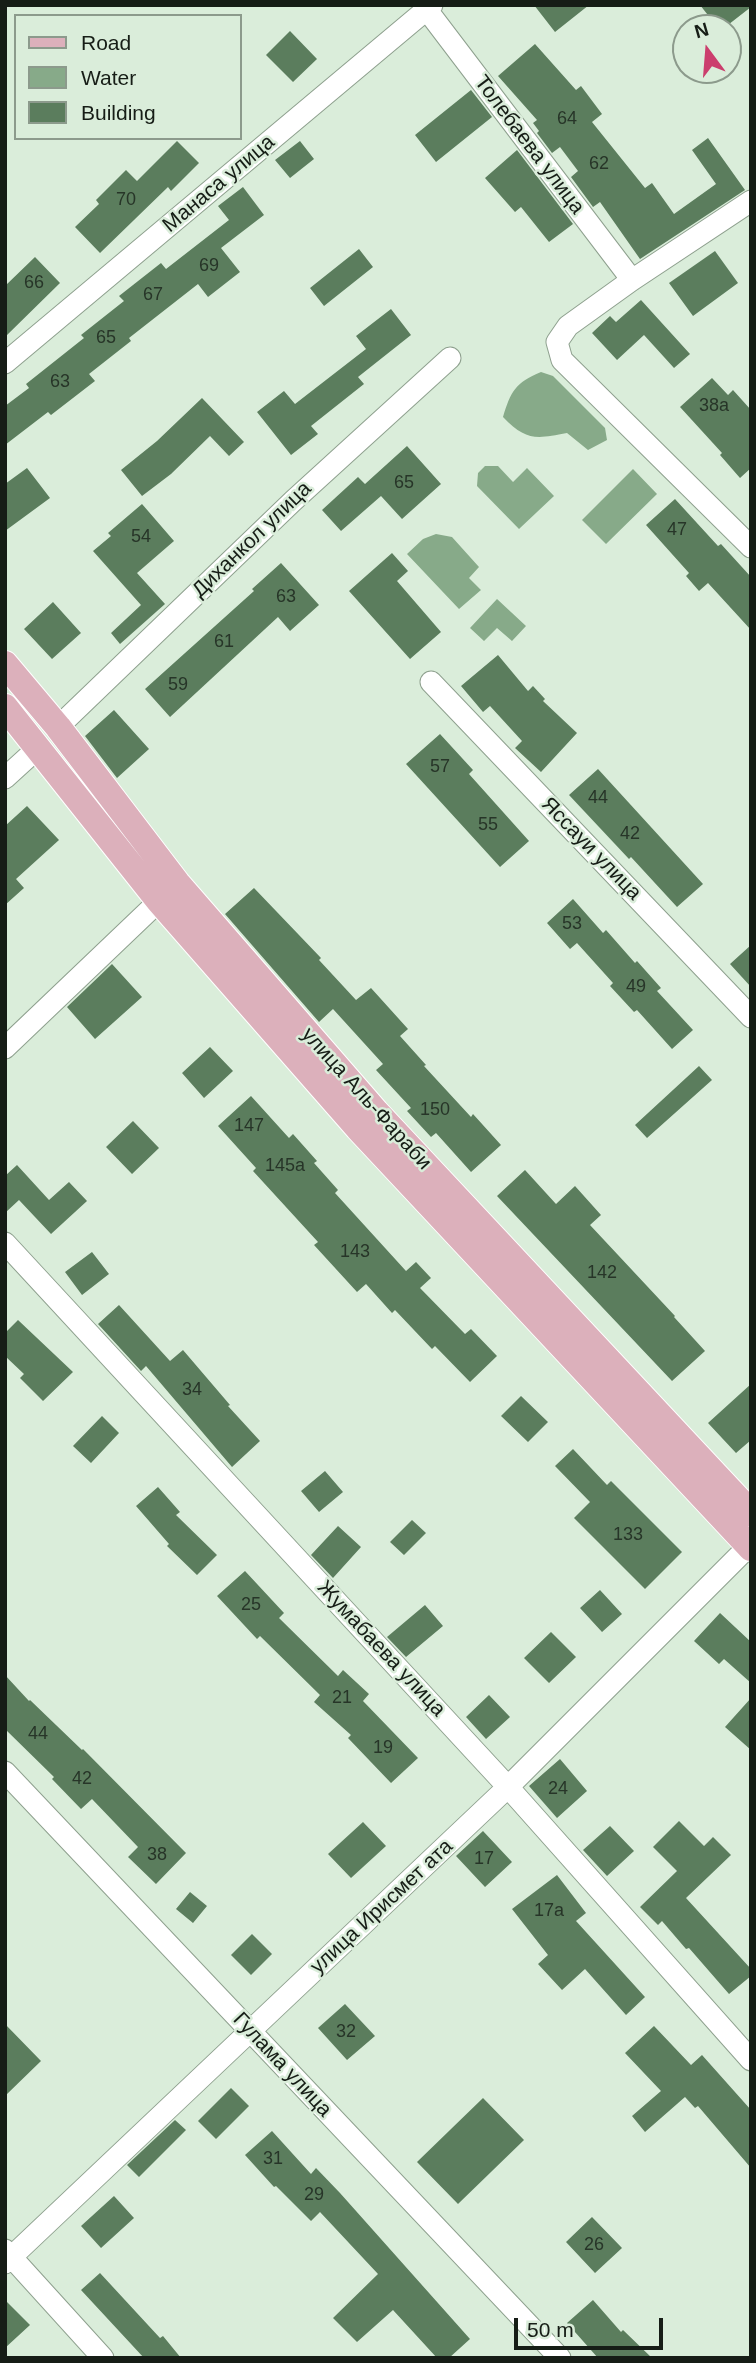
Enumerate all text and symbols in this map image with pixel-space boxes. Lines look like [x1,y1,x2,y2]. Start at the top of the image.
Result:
legend [14,14,242,140]
north arrow [672,14,742,84]
text: N [692,18,711,42]
text: Road [81,31,131,54]
text: Water [81,66,136,89]
street label: Толебаева улица [469,71,589,219]
text: Building [81,101,156,124]
house number: 64 [557,108,577,130]
street label: Манаса улица [158,130,280,238]
house number: 62 [589,153,609,175]
house number: 70 [116,189,136,211]
house number: 69 [199,255,219,277]
house number: 66 [24,272,44,294]
house number: 67 [143,284,163,306]
house number: 65 [96,327,116,349]
house number: 63 [50,371,70,393]
house number: 38а [699,395,729,417]
house number: 65 [394,472,414,494]
street label: Диханкол улица [187,477,317,603]
house number: 47 [667,519,687,541]
house number: 54 [131,526,151,548]
house number: 63 [276,586,296,608]
house number: 61 [214,631,234,653]
house number: 59 [168,674,188,696]
house number: 57 [430,756,450,778]
house number: 44 [588,787,608,809]
street label: Яссауи улица [536,792,646,906]
house number: 55 [478,814,498,836]
house number: 42 [620,823,640,845]
house number: 53 [562,913,582,935]
house number: 49 [626,976,646,998]
street label: улица Аль-Фараби [296,1023,436,1175]
house number: 150 [420,1099,450,1121]
house number: 147 [234,1115,264,1137]
house number: 145а [265,1155,305,1177]
house number: 143 [340,1241,370,1263]
house number: 142 [587,1262,617,1284]
house number: 34 [182,1379,202,1401]
house number: 133 [613,1524,643,1546]
street label: Жумабаева улица [312,1576,450,1722]
house number: 25 [241,1594,261,1616]
house number: 21 [332,1687,352,1709]
house number: 44 [28,1723,48,1745]
house number: 19 [373,1737,393,1759]
house number: 42 [72,1768,92,1790]
house number: 24 [548,1778,568,1800]
street label: улица Ирисмет ата [305,1834,459,1980]
house number: 38 [147,1844,167,1866]
house number: 17 [474,1848,494,1870]
house number: 17а [534,1900,564,1922]
street label: Гулама улица [227,2008,337,2122]
house number: 32 [336,2021,356,2043]
house number: 31 [263,2148,283,2170]
house number: 29 [304,2184,324,2206]
house number: 26 [584,2234,604,2256]
scale bar [518,2304,667,2348]
text: 50 m [527,2318,574,2341]

